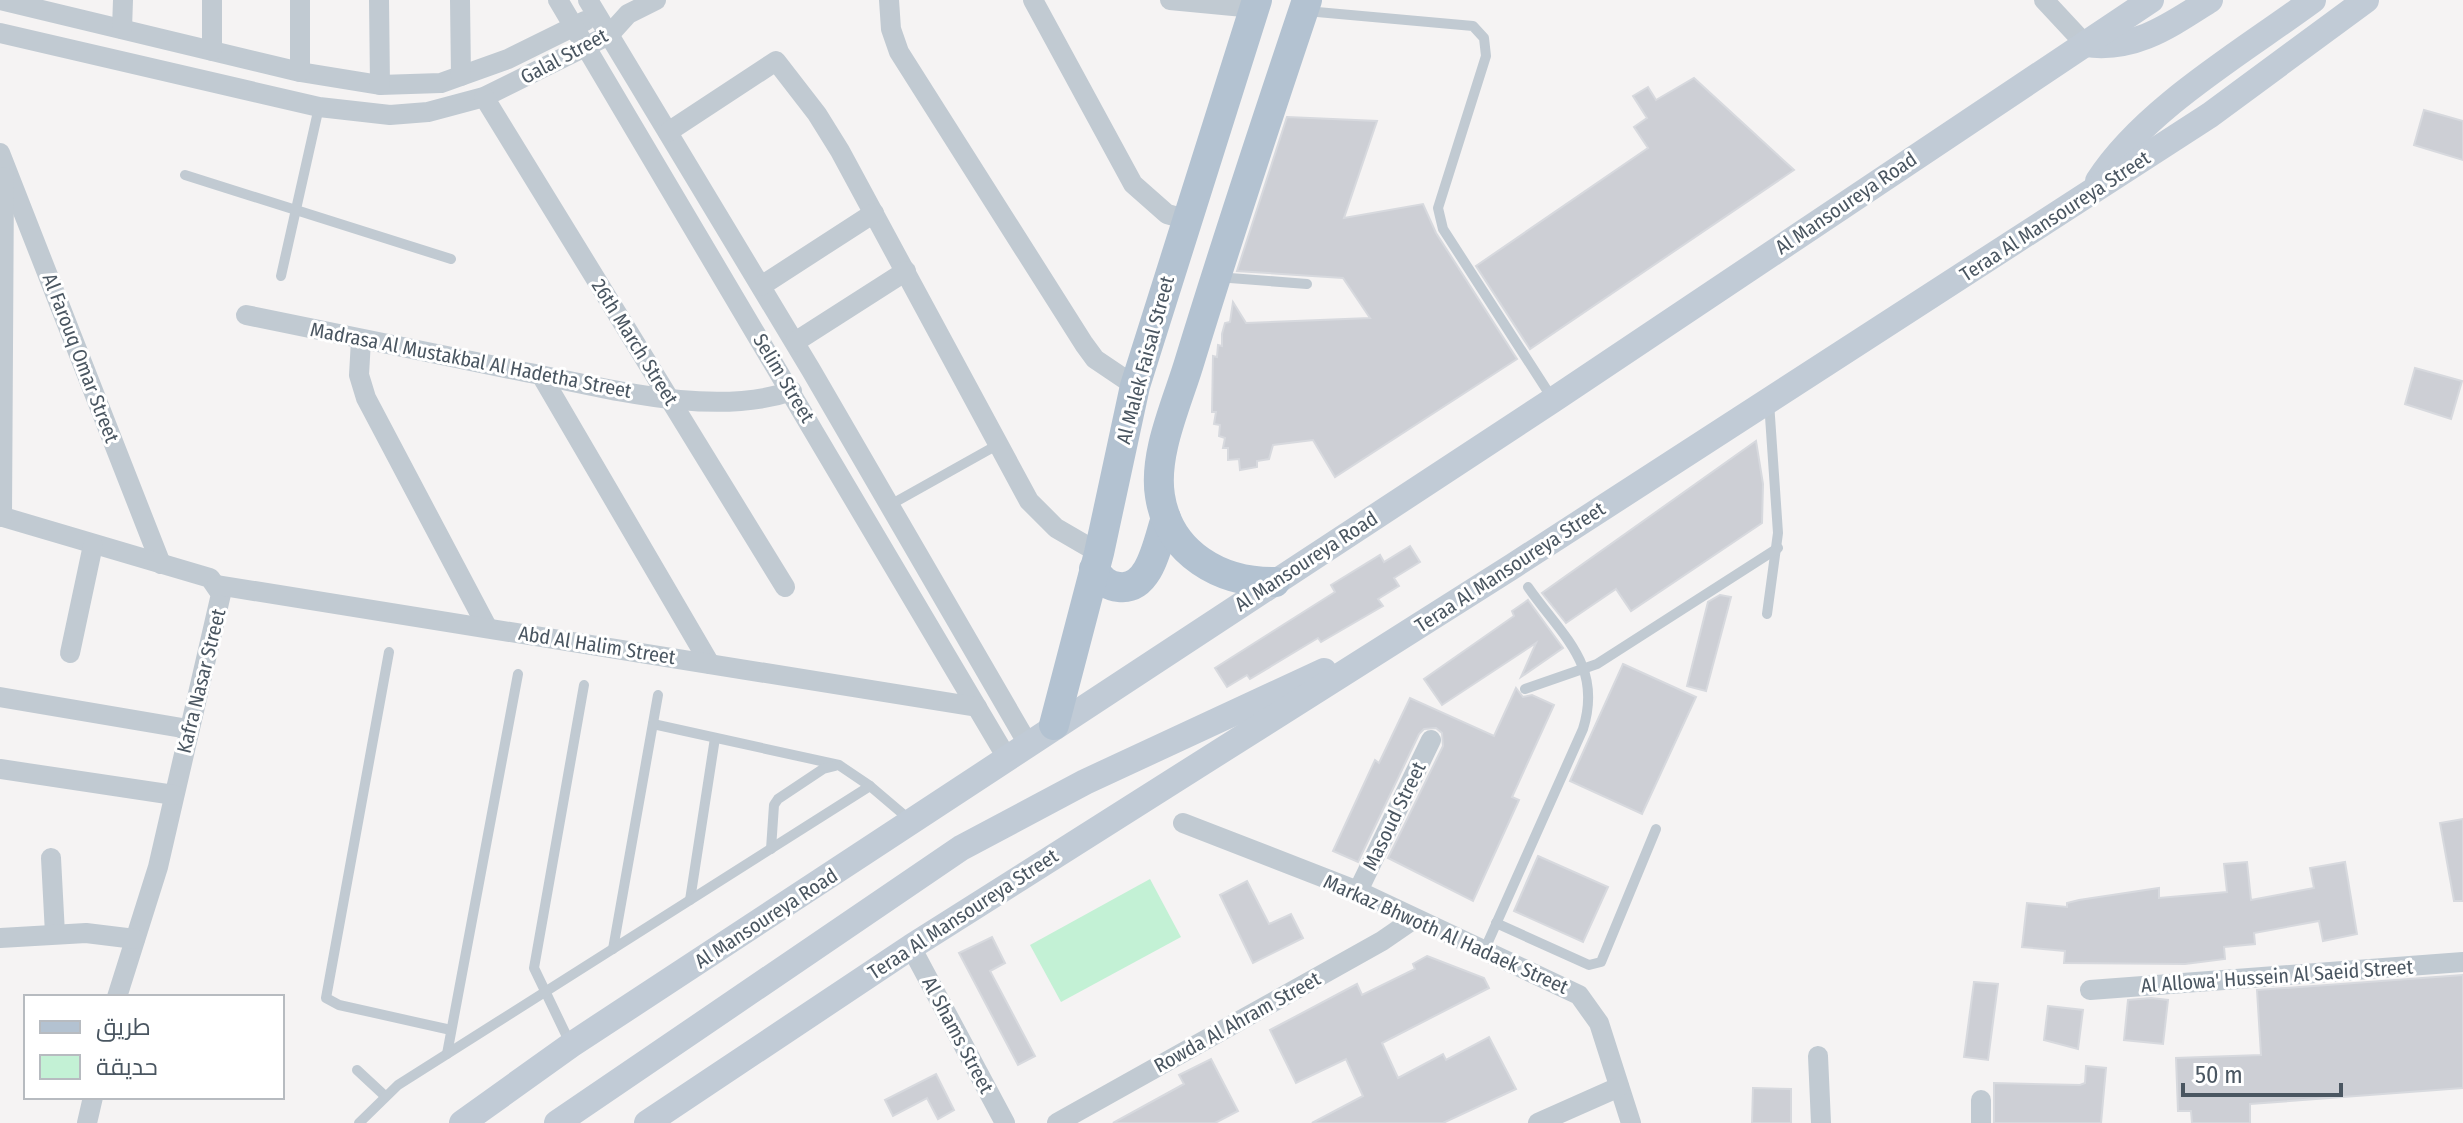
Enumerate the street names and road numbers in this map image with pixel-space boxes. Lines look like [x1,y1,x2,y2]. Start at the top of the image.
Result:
street label: Galal Street [516,23,612,89]
street label: Teraa Al Mansoureya Street [1955,145,2155,286]
street label: Al Mansoureya Road [1771,147,1921,259]
street label: Al Farouq Omar Street [38,270,124,446]
street label: Al Malek Faisal Street [1111,273,1179,447]
street label: 26th March Street [587,275,684,410]
street label: Madrasa Al Mustakbal Al Hadetha Street [308,317,634,403]
street label: Selim Street [748,329,820,427]
street label: Teraa Al Mansoureya Street [1410,496,1610,637]
street label: Al Mansoureya Road [1230,506,1382,616]
street label: Kafra Nasar Street [171,606,231,756]
street label: Abd Al Halim Street [517,621,678,669]
street label: Masoud Street [1357,757,1431,874]
street label: Teraa Al Mansoureya Street [863,843,1063,984]
street label: Al Mansoureya Road [690,863,842,973]
street label: Markaz Bhwoth Al Hadaek Street [1320,869,1572,999]
street label: Al Allowa' Hussein Al Saeid Street [2140,954,2414,997]
street label: Rowda Al Ahram Street [1150,966,1325,1078]
street label: Al Shams Street [917,973,999,1098]

